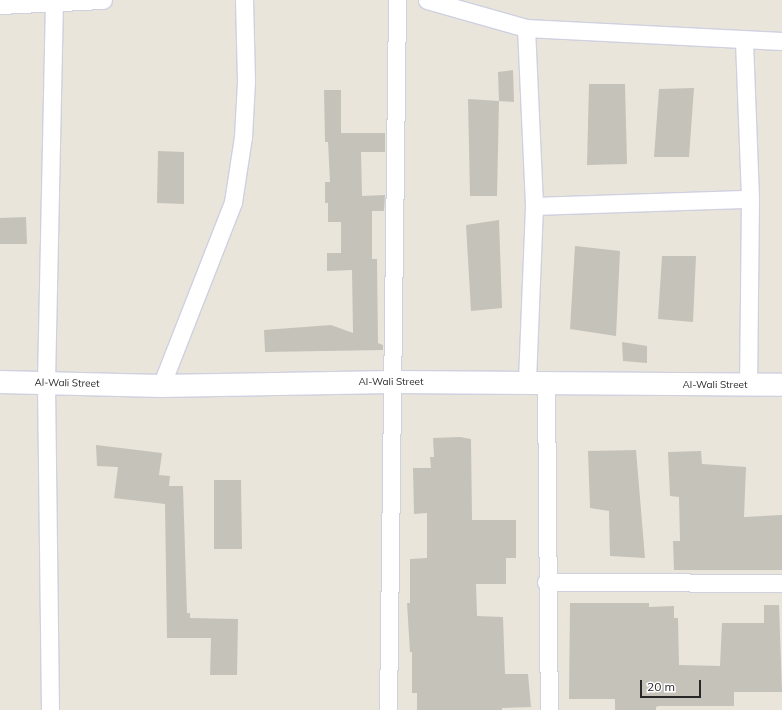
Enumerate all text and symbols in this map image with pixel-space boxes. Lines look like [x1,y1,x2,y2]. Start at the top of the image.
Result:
street label: Al-Wali Street [34,376,100,390]
street label: Al-Wali Street [358,376,424,388]
street label: Al-Wali Street [682,379,748,391]
scale bar [642,672,703,698]
text: 20 m [647,679,675,694]

